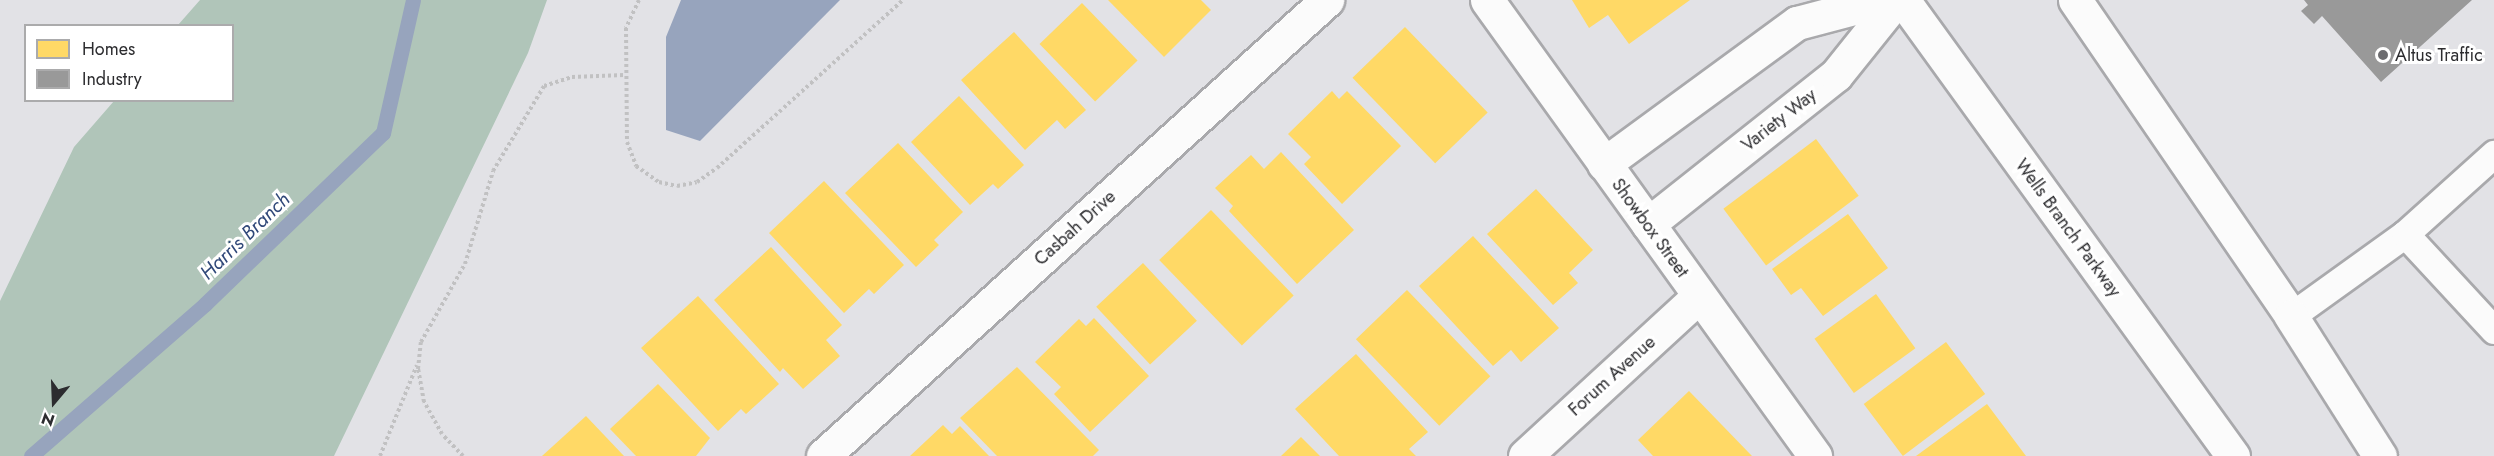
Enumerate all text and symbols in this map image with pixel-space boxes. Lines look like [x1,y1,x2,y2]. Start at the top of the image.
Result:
legend [24,24,234,102]
text: Homes [82,36,135,62]
place label: Altus Traffic [2395,44,2483,66]
marker: Altus Traffic [2376,48,2390,62]
text: Industry [82,66,142,92]
street label: Variety Way [1737,84,1821,156]
street label: Wells Branch Parkway [2011,155,2125,301]
street label: Showbox Street [1607,174,1693,282]
street label: Casbah Drive [1030,186,1120,270]
water label: Harris Branch [195,187,295,285]
street label: Forum Avenue [1564,331,1660,421]
north arrow [24,372,84,432]
text: N [38,407,58,432]

